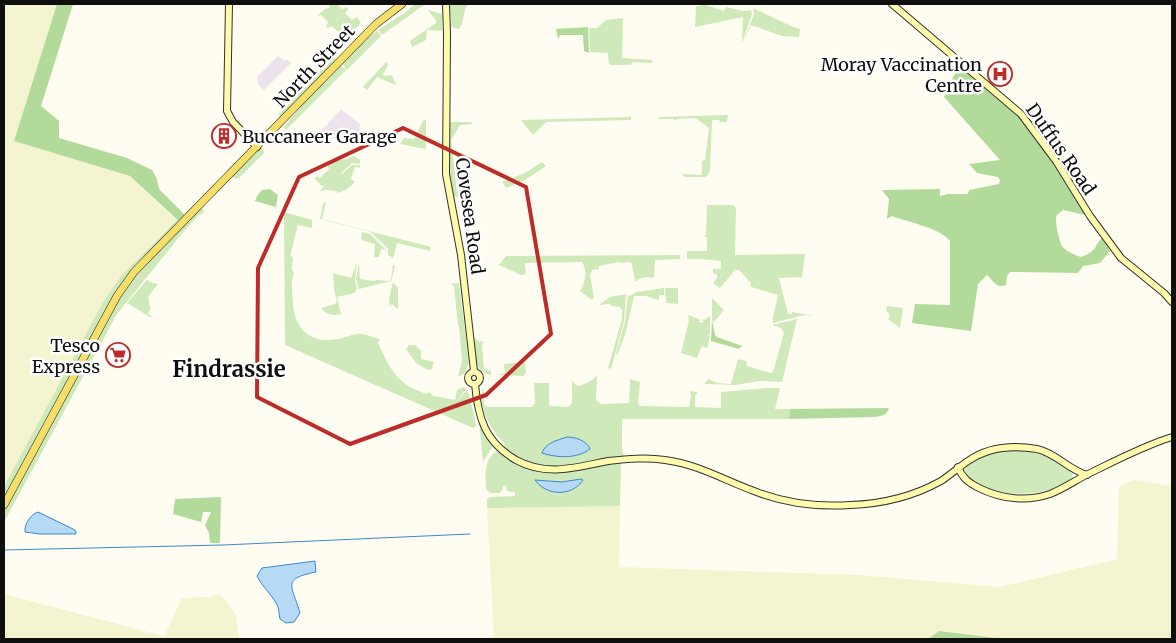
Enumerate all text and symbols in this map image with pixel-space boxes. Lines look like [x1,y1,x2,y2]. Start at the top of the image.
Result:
street label: North Street [269,20,359,112]
place label: Moray Vaccination Centre [821,53,982,97]
hospital icon: Moray Vaccination Centre [987,61,1013,87]
street label: Duffus Road [1021,99,1101,199]
building icon: Buccaneer Garage [211,123,237,149]
place label: Buccaneer Garage [242,125,397,148]
street label: Covesea Road [450,156,490,276]
place label: Tesco Express [32,334,100,378]
supermarket icon: Tesco Express [105,342,131,368]
district label: Findrassie [172,355,286,383]

